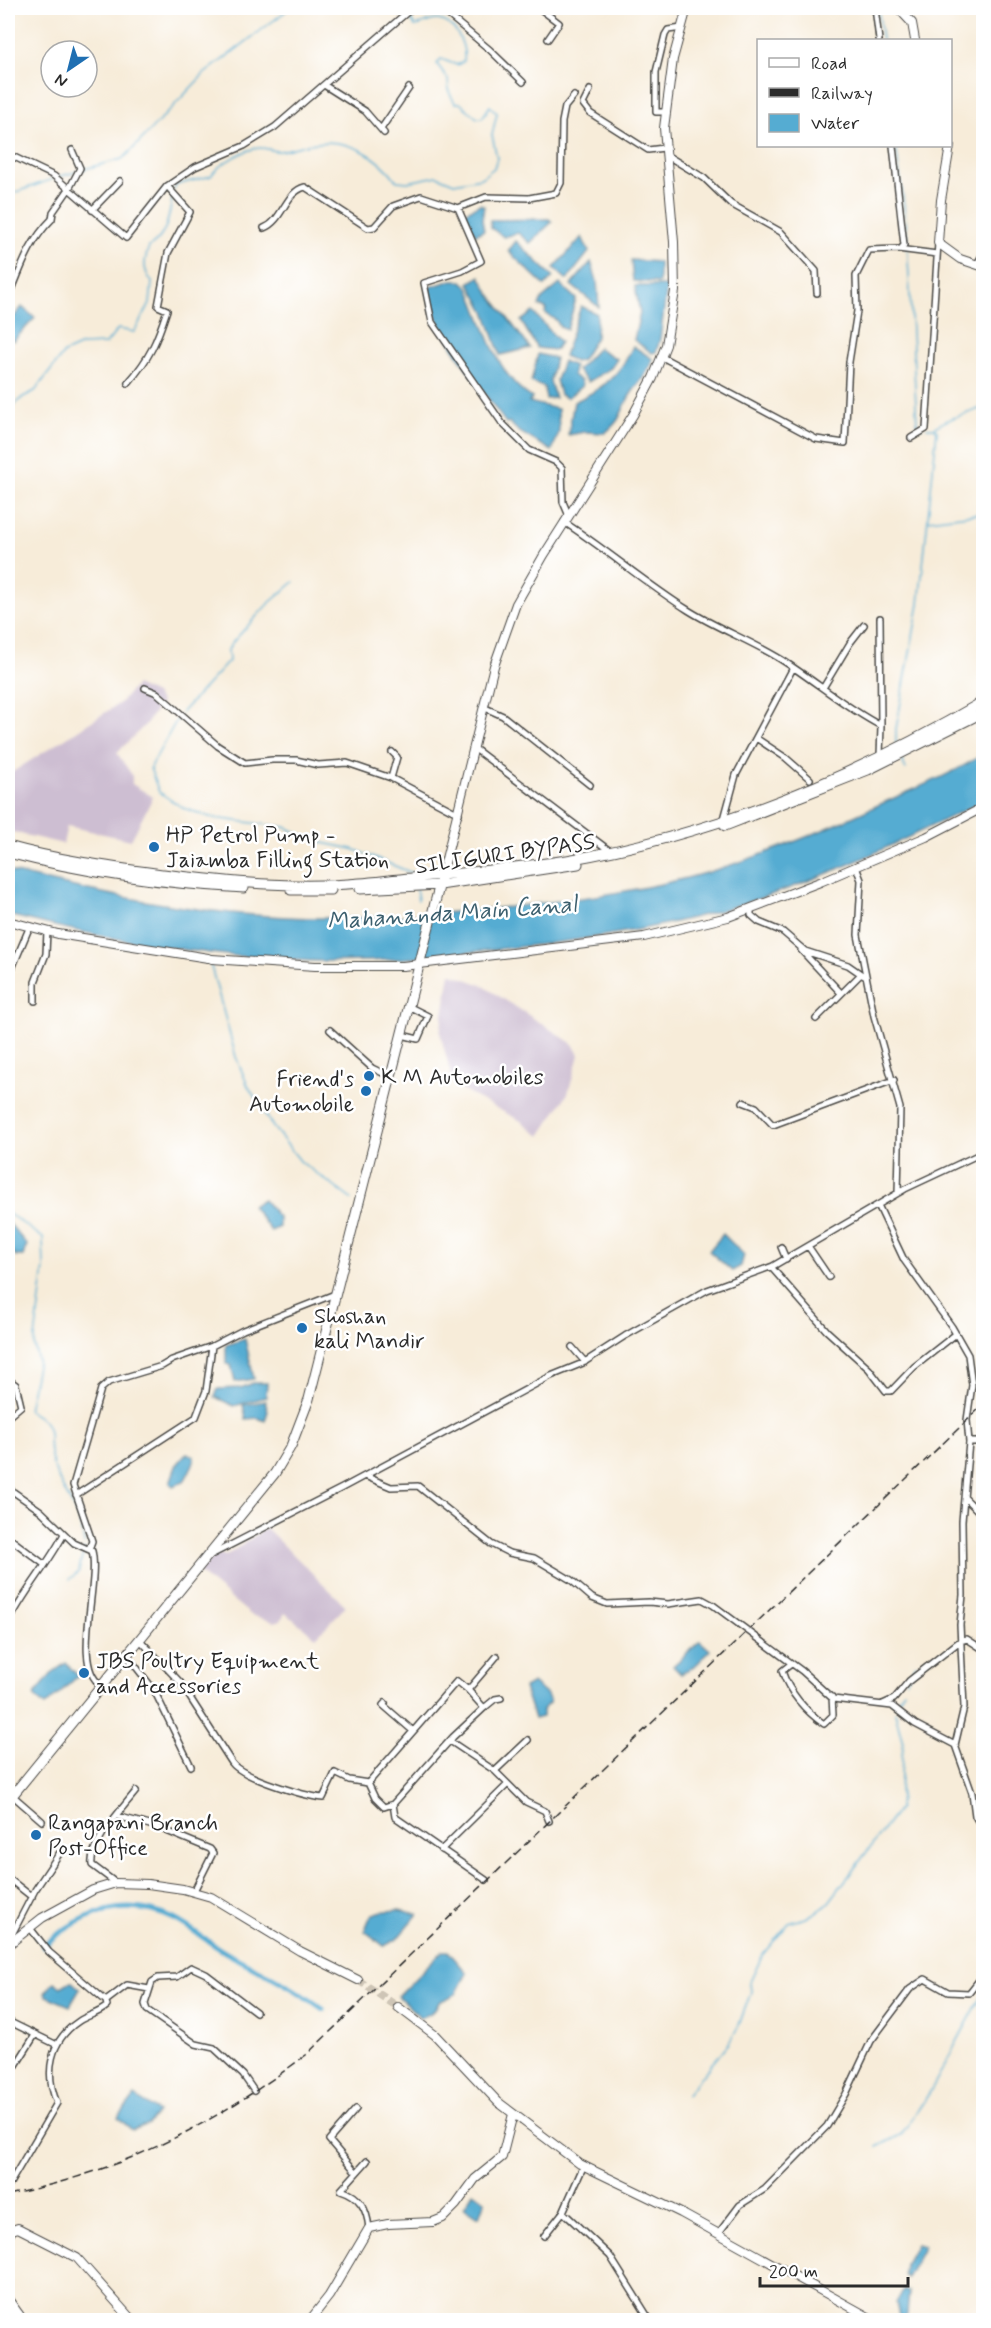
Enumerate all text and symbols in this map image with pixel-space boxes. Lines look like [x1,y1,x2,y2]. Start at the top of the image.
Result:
north arrow [39,39,99,99]
legend [757,39,952,147]
text: Road [811,52,847,76]
text: N [51,68,72,92]
text: Railway [811,82,873,106]
text: Water [811,112,860,136]
place label: HP Petrol Pump - Jaiamba Filling Station [166,822,389,878]
street label: SILIGURI BYPASS [413,828,597,881]
marker: HP Petrol Pump - Jaiamba Filling Station [147,840,161,854]
water label: Mahananda Main Canal [326,889,580,938]
place label: K M Automobiles [381,1064,544,1092]
place label: Friend's Automobile [249,1066,354,1119]
marker: K M Automobiles [362,1069,376,1083]
marker: Friend's Automobile [359,1084,373,1098]
place label: Shoshan kali Mandir [314,1303,425,1356]
marker: Shoshan kali Mandir [295,1321,309,1335]
place label: JBS Poultry Equipment and Accessories [96,1648,319,1701]
marker: JBS Poultry Equipment and Accessories [77,1666,91,1680]
place label: Rangapani Branch Post-Office [48,1810,218,1863]
marker: Rangapani Branch Post-Office [29,1828,43,1842]
scale bar [760,2250,908,2288]
text: 200 m [769,2260,818,2284]

